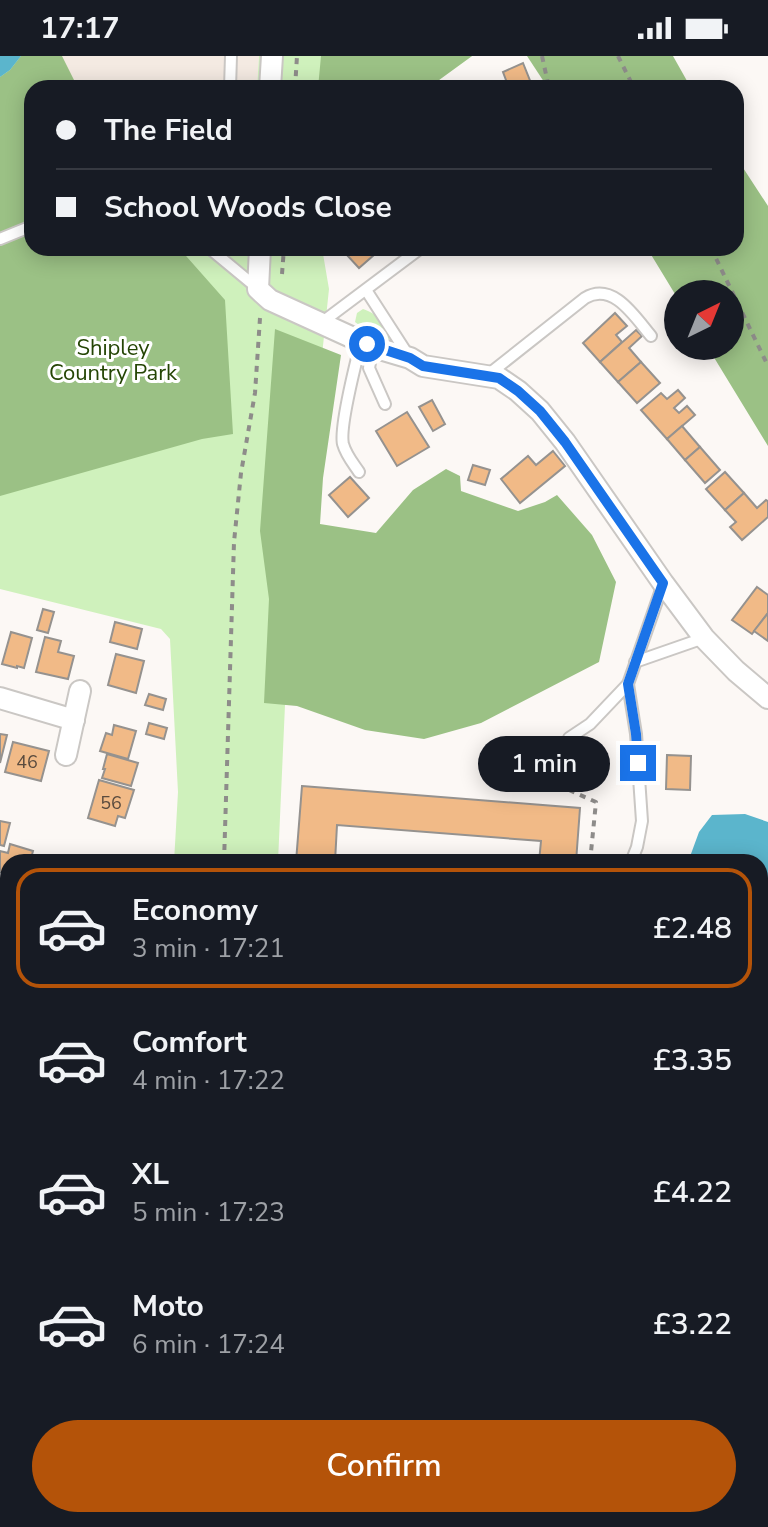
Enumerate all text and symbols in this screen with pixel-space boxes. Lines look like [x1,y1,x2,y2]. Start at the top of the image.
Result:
text: 17:17 [40,8,119,49]
text: The Field [104,110,233,151]
text: School Woods Close [104,187,392,228]
north arrow [664,280,744,360]
map controls [664,280,744,360]
route start [349,326,385,362]
park label: Shipley Country Park [49,333,178,388]
callout: 1 min [478,735,610,791]
route end [620,745,656,781]
text: 1 min [511,746,577,781]
house number: 46 [16,750,38,774]
house number: 56 [100,791,122,815]
text: Economy [132,890,258,931]
icon: car [36,892,108,964]
text: £2.48 [653,908,732,949]
text: 3 min · 17:21 [132,931,285,966]
text: Comfort [132,1022,247,1063]
icon: car [36,1024,108,1096]
text: £3.35 [653,1040,732,1081]
text: 4 min · 17:22 [132,1063,285,1098]
text: XL [132,1154,169,1195]
icon: car [36,1156,108,1228]
text: £4.22 [653,1172,732,1213]
text: 5 min · 17:23 [132,1195,285,1230]
text: Moto [132,1286,204,1327]
icon: car [36,1288,108,1360]
text: £3.22 [653,1304,732,1345]
text: 6 min · 17:24 [132,1327,285,1362]
button: Confirm [32,1420,736,1512]

